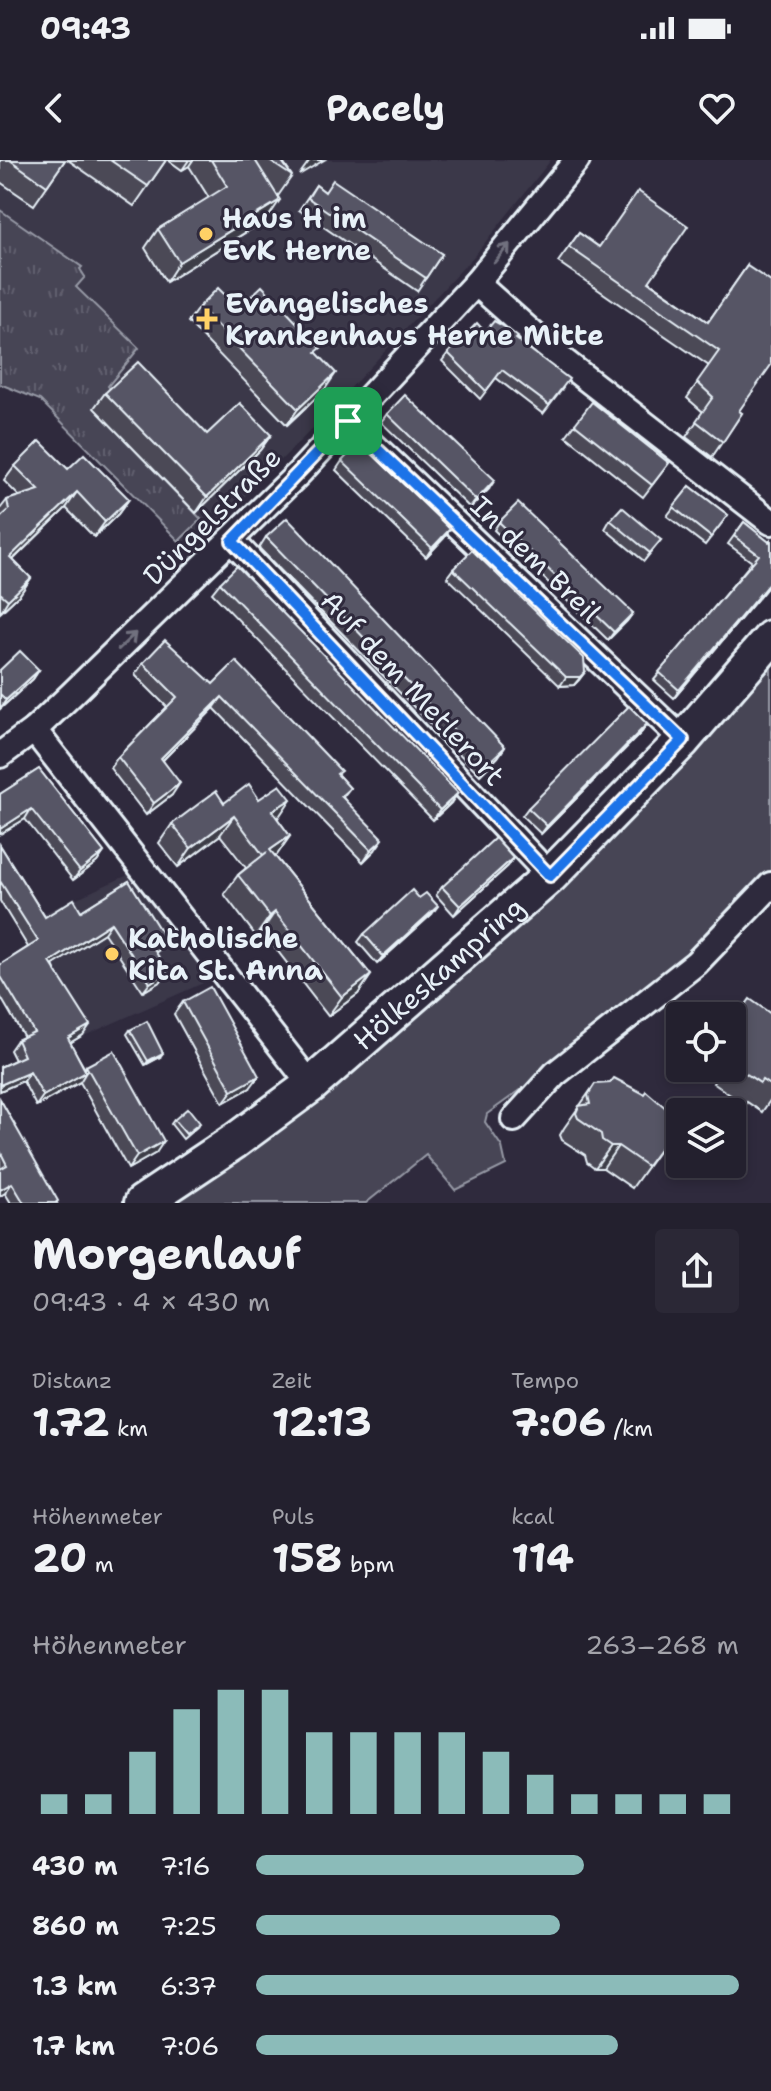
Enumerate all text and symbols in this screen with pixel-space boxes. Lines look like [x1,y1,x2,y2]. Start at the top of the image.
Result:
text: 09:43 [40,8,131,49]
text: Pacely [326,84,445,133]
icon: back [32,86,76,130]
icon: heart [695,86,739,130]
place label: Haus H im EvK Herne [222,199,371,269]
marker: Haus H im EvK Herne [197,225,215,243]
one-way arrow [493,243,511,263]
place label: Evangelisches Krankenhaus Herne Mitte [225,284,604,354]
marker: Evangelisches Krankenhaus Herne Mitte [196,308,218,330]
pin [314,387,382,455]
icon: arrive [326,399,370,443]
street label: Düngelstraße [135,439,289,593]
street label: In dem Breil [462,487,610,631]
street label: Auf dem Metlerort [313,582,513,794]
one-way arrow [117,632,136,651]
street label: Hölkeskampring [345,888,533,1059]
place label: Katholische Kita St. Anna [128,919,323,989]
marker: Katholische Kita St. Anna [103,945,121,963]
map controls [666,1002,746,1178]
button: locate [666,1002,746,1082]
button: layers [666,1098,746,1178]
text: Morgenlauf [32,1224,302,1283]
button: share [655,1229,739,1313]
text: 09:43 · 4 × 430 m [32,1284,270,1319]
text: Distanz [32,1366,112,1395]
text: Zeit [272,1366,312,1395]
text: Tempo [511,1366,579,1395]
text: 1.72 [32,1395,109,1449]
text: 12:13 [272,1395,372,1449]
text: 7:06 [511,1395,606,1449]
text: km [109,1414,148,1443]
text: /km [606,1414,653,1443]
text: Höhenmeter [32,1502,163,1531]
text: Puls [272,1502,315,1531]
text: kcal [511,1502,554,1531]
text: 20 [32,1531,87,1585]
text: 158 [272,1531,343,1585]
text: 114 [511,1531,574,1585]
text: m [87,1550,114,1579]
text: bpm [343,1550,394,1579]
text: Höhenmeter [32,1627,187,1662]
text: 263–268 m [585,1627,739,1662]
text: 430 m [32,1848,118,1883]
text: 7:16 [160,1848,211,1883]
text: 860 m [32,1908,119,1943]
text: 7:25 [160,1908,217,1943]
text: 1.3 km [32,1968,117,2003]
text: 6:37 [160,1968,217,2003]
text: 1.7 km [32,2028,115,2063]
text: 7:06 [160,2028,219,2063]

